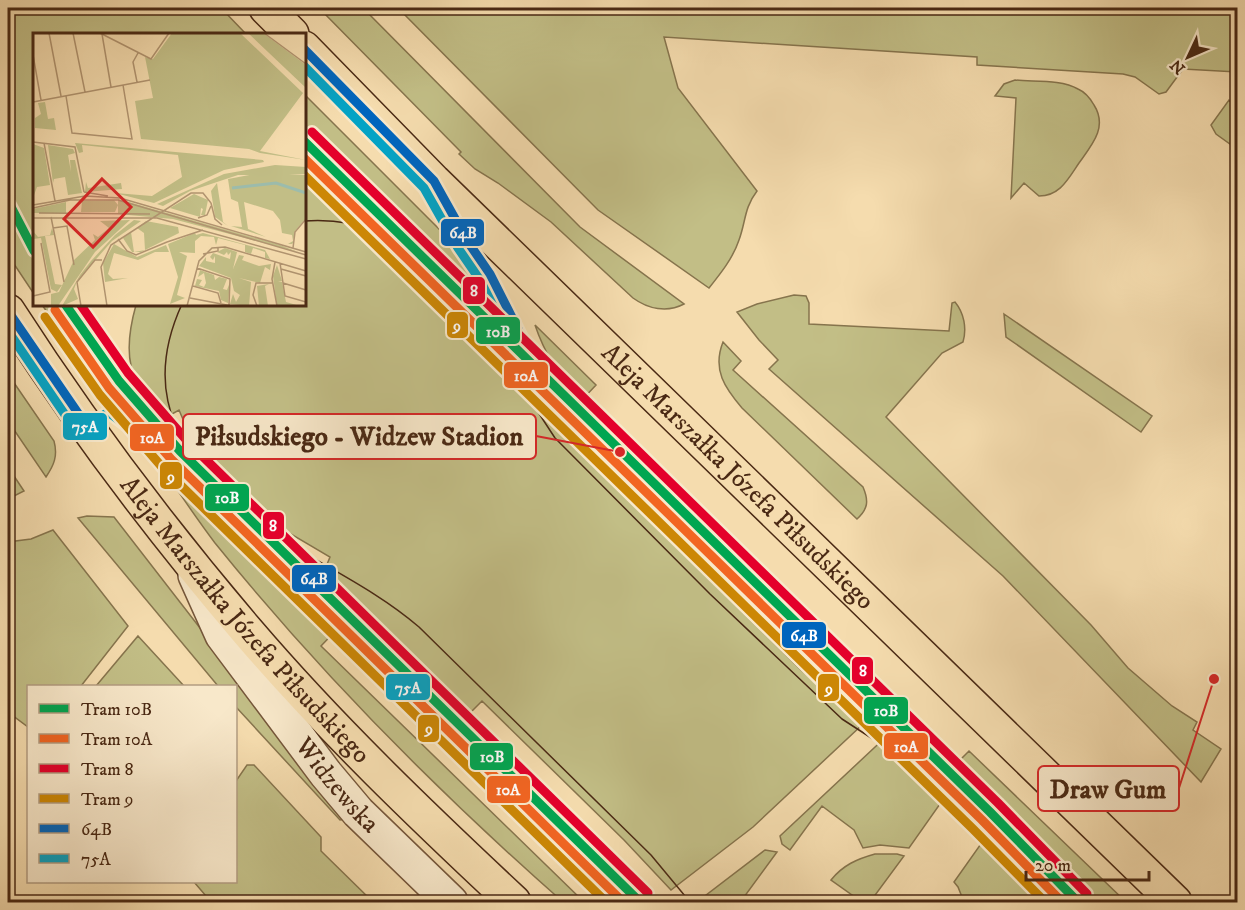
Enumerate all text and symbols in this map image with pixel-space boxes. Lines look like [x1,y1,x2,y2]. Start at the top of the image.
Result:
north arrow [1158,27,1218,87]
inset map [33,33,306,306]
text: N [1166,55,1190,78]
line badge: 64B [440,218,485,247]
text: 64B [449,223,477,243]
line badge: 8 [462,276,486,305]
text: 8 [470,281,478,301]
line badge: 9 [446,311,469,339]
text: 9 [452,316,461,336]
line badge: 10B [475,316,521,345]
text: 10B [486,322,510,342]
street label: Aleja Marszałka Józefa Piłsudskiego [594,336,881,617]
line badge: 10A [503,361,549,389]
text: 10A [514,366,539,386]
line badge: 75A [62,412,108,441]
callout: Piłsudskiego - Widzew Stadion [183,414,536,459]
text: 75A [72,417,99,437]
text: Piłsudskiego - Widzew Stadion [195,420,524,454]
line badge: 10A [129,423,175,452]
text: 10A [140,428,165,448]
line badge: 9 [159,461,183,490]
text: 9 [166,467,175,487]
street label: Aleja Marszałka Józefa Piłsudskiego [113,470,377,771]
line badge: 10B [204,483,250,512]
text: 10B [215,488,239,508]
line badge: 8 [262,511,285,540]
text: 8 [269,516,277,536]
line badge: 64B [291,564,337,593]
text: 64B [300,569,328,589]
line badge: 64B [781,621,827,649]
text: 64B [790,626,818,646]
line badge: 8 [851,656,874,685]
text: 8 [859,661,867,681]
line badge: 75A [385,673,431,701]
line badge: 9 [817,673,840,702]
text: 75A [395,678,422,698]
text: 9 [824,679,833,699]
legend [27,685,237,883]
line badge: 10B [863,696,909,725]
text: Tram 10B [81,699,152,721]
text: 10B [874,701,898,721]
line badge: 9 [417,714,440,743]
text: 9 [424,719,433,739]
text: Tram 10A [81,729,153,751]
street label: Widzewska [287,730,386,840]
line badge: 10A [883,732,929,760]
text: 10A [894,737,919,757]
line badge: 10B [469,742,514,771]
text: 10B [480,747,504,767]
text: Tram 8 [81,759,134,781]
callout: Draw Gum [1038,766,1179,811]
text: Draw Gum [1050,773,1166,807]
line badge: 10A [486,775,531,804]
text: 10A [496,780,521,800]
text: Tram 9 [81,789,134,811]
text: 64B [81,819,112,841]
scale bar [1026,844,1149,882]
text: 75A [81,849,111,871]
text: 20 m [1035,855,1071,877]

